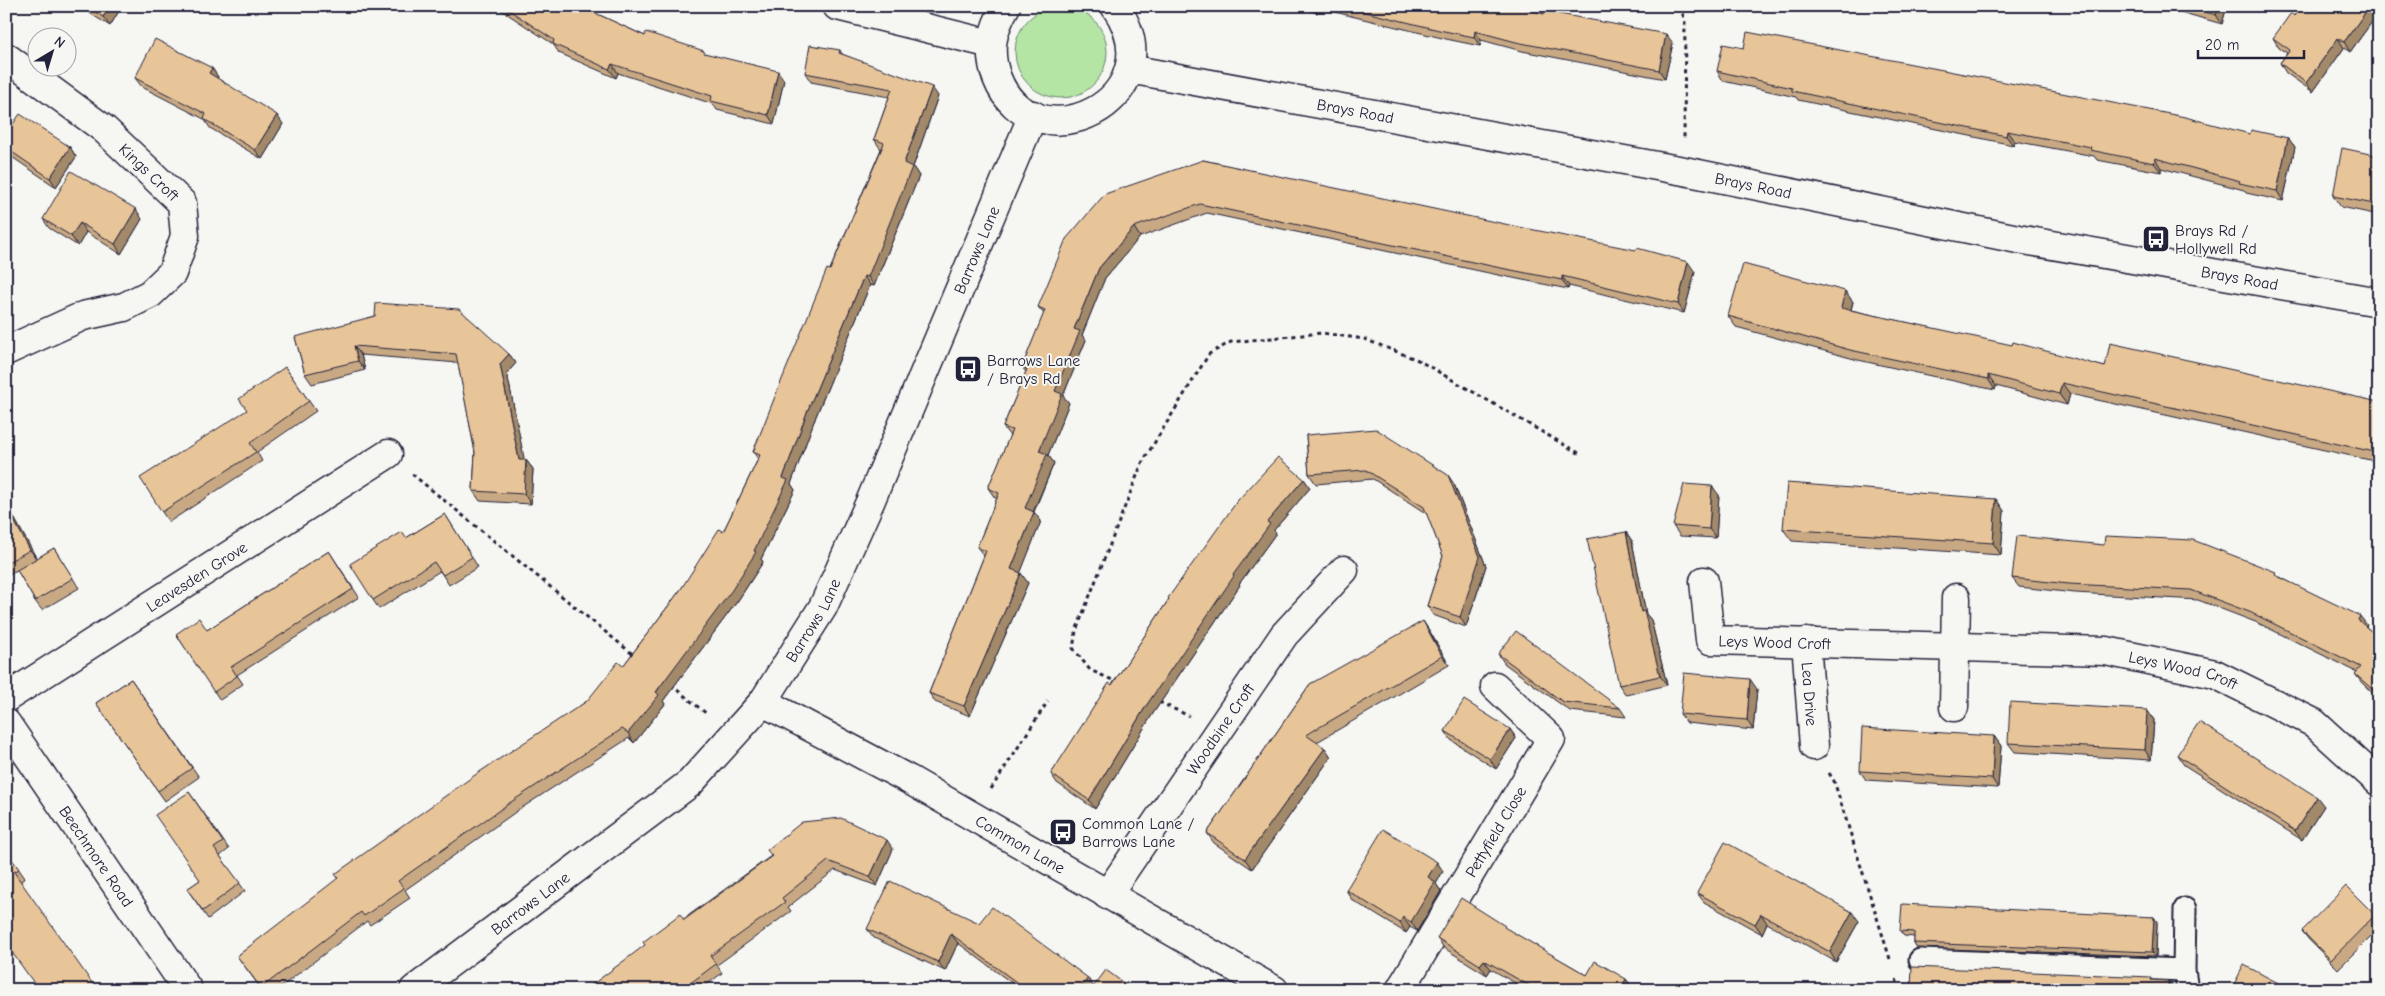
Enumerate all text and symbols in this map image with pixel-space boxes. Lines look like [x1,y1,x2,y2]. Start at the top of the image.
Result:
north arrow [28,28,78,78]
scale bar [2198,28,2304,60]
text: N [51,33,69,52]
text: 20 m [2205,36,2239,54]
street label: Brays Road [1315,96,1395,127]
street label: Kings Croft [115,140,182,205]
street label: Brays Road [1713,170,1793,203]
street label: Barrows Lane [951,204,1004,297]
place label: Brays Rd / Hollywell Rd [2175,222,2257,258]
bus stop icon: Brays Rd / Hollywell Rd [2141,224,2171,254]
street label: Brays Road [2200,263,2279,294]
place label: Barrows Lane / Brays Rd [987,352,1080,388]
bus stop icon: Barrows Lane / Brays Rd [953,354,983,384]
street label: Leavesden Grove [143,538,251,616]
street label: Barrows Lane [783,576,845,666]
street label: Leys Wood Croft [1718,632,1831,653]
street label: Leys Wood Croft [2127,648,2241,694]
street label: Lea Drive [1798,661,1820,726]
street label: Woodbine Croft [1184,680,1259,778]
street label: Pettyfield Close [1462,783,1530,881]
street label: Beechmore Road [55,803,137,910]
street label: Common Lane [972,812,1068,878]
place label: Common Lane / Barrows Lane [1082,815,1195,851]
bus stop icon: Common Lane / Barrows Lane [1048,817,1078,847]
street label: Barrows Lane [488,869,573,939]

